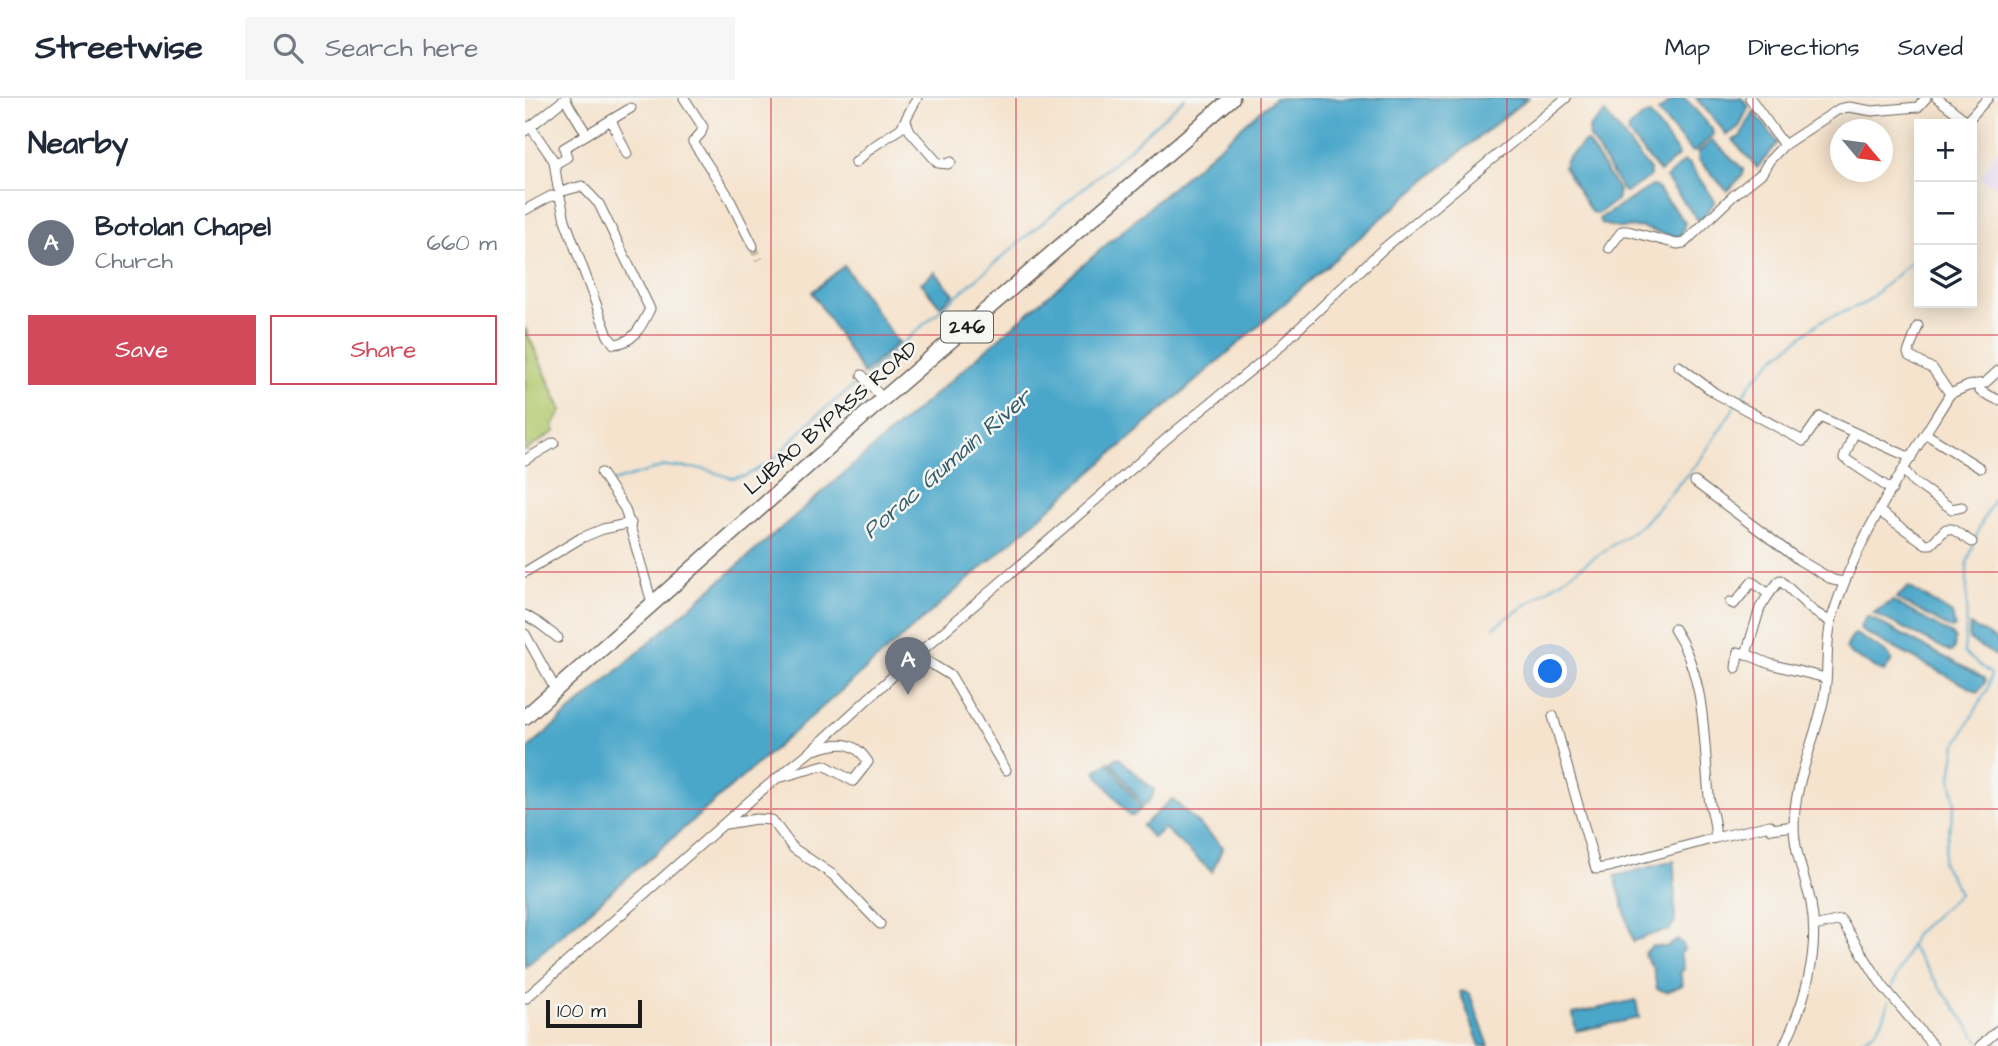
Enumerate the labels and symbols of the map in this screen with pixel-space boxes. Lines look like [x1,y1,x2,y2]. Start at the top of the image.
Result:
north arrow [1830,119,1893,182]
road number: 246 [941,312,993,342]
street label: LUBAO BYPASS ROAD [738,334,924,502]
water label: Porac Gumain River [856,380,1040,546]
pin: A [885,637,931,695]
your location [1533,654,1567,688]
scale bar [546,997,642,1029]

